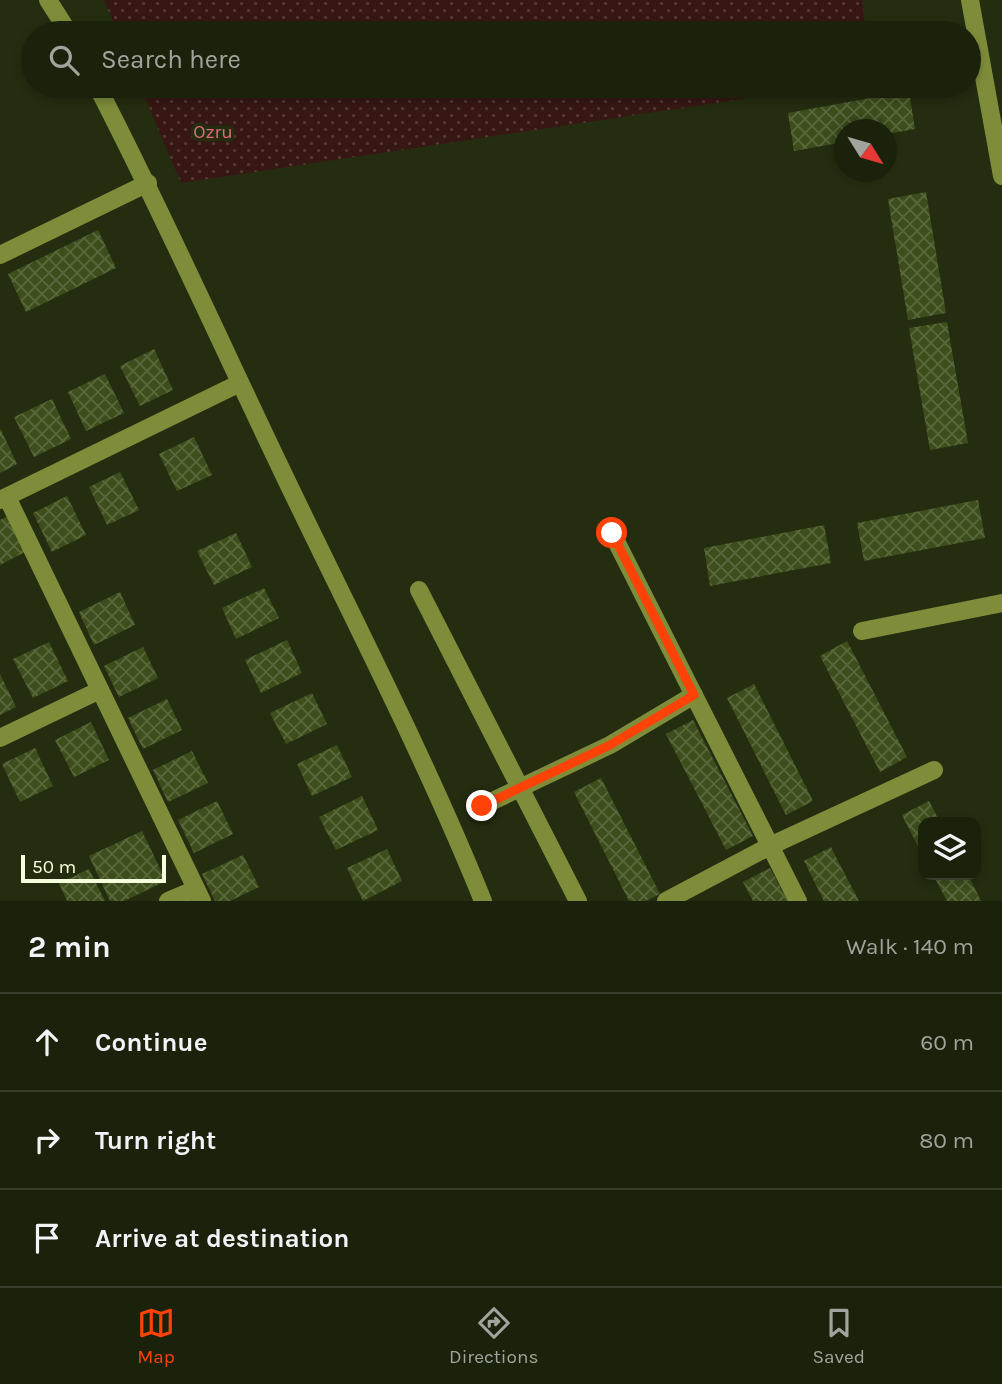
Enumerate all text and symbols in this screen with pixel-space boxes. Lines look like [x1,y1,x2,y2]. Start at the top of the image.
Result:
search box [21,21,981,98]
icon: search [45,41,83,79]
text: Search here [101,44,241,75]
north arrow [834,119,897,182]
park label: Ozru [193,121,233,143]
route start [596,517,627,548]
route end [466,790,497,821]
map controls [918,817,981,880]
button: layers [918,817,981,880]
scale bar [21,852,166,884]
text: 50 m [32,856,76,878]
text: 2 min [28,929,111,965]
text: Walk · 140 m [846,933,974,960]
icon: ahead [28,1023,66,1061]
text: Continue [95,1027,207,1058]
text: 60 m [920,1029,974,1056]
icon: right [28,1121,66,1159]
text: Turn right [95,1125,216,1156]
text: 80 m [919,1127,974,1154]
icon: arrive [28,1219,66,1257]
text: Arrive at destination [95,1223,349,1254]
tab: Map [137,1304,175,1368]
tab: Directions [449,1304,538,1368]
tab: Saved [812,1304,865,1368]

